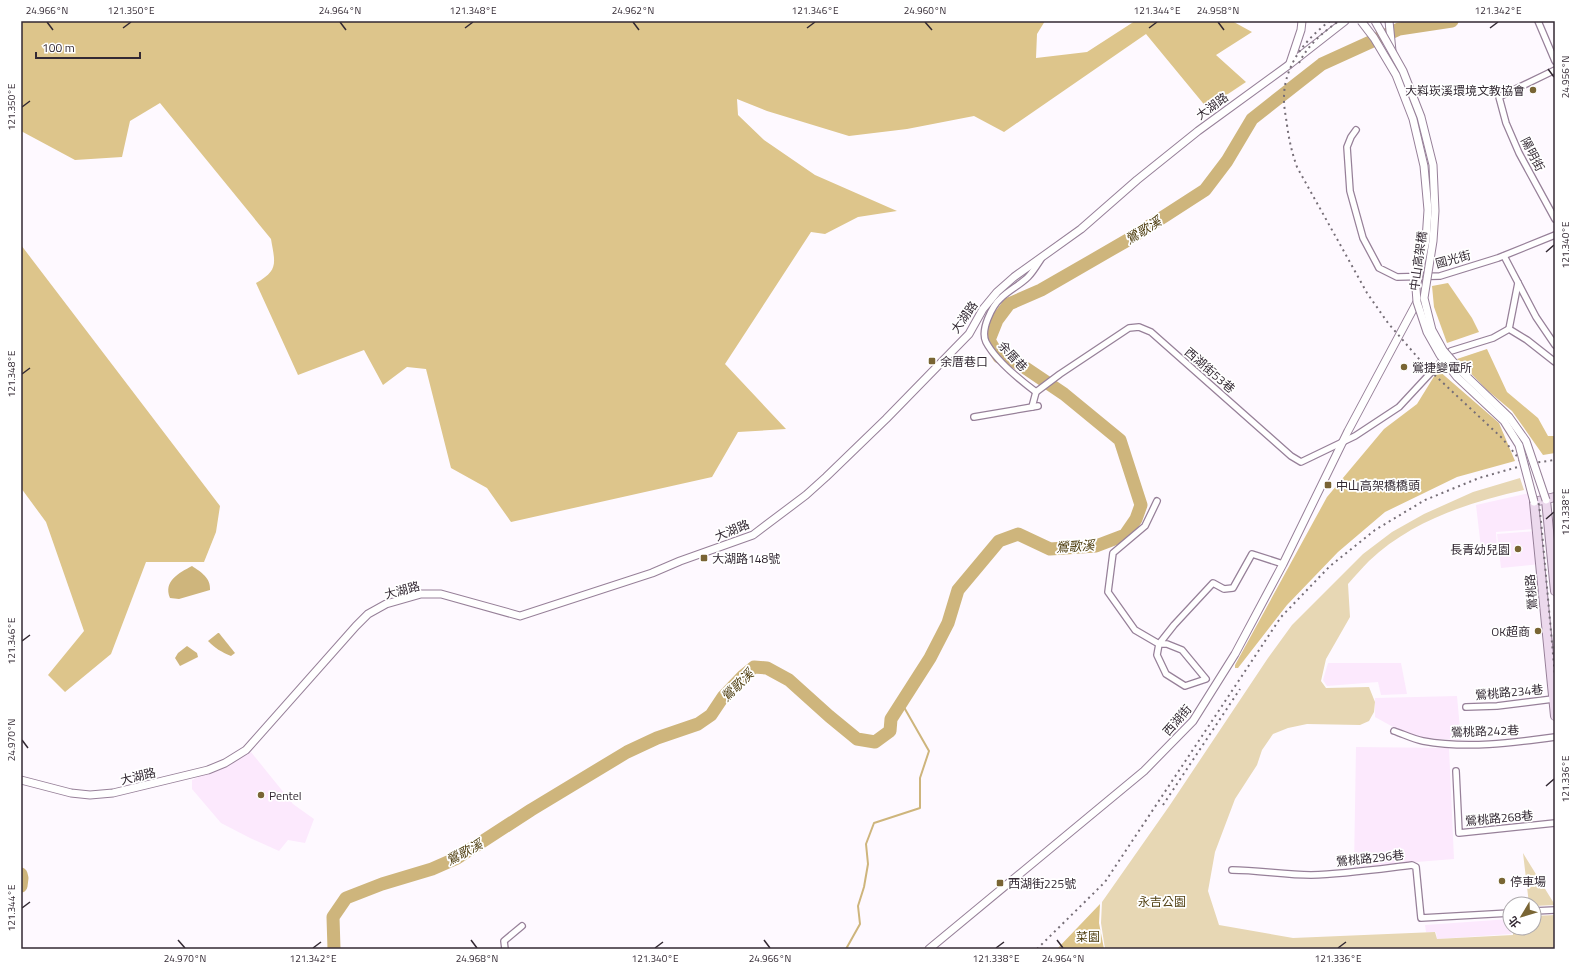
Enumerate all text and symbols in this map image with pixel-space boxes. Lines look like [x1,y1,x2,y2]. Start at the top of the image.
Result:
text: 24.966°N [26,3,68,18]
text: 121.350°E [108,3,155,18]
text: 24.964°N [319,3,361,18]
text: 121.348°E [450,3,497,18]
text: 24.962°N [612,3,654,18]
text: 121.346°E [792,3,839,18]
text: 24.960°N [904,3,946,18]
text: 121.344°E [1134,3,1181,18]
text: 24.958°N [1197,3,1239,18]
text: 121.342°E [1475,3,1522,18]
scale bar [36,34,140,60]
text: 100 m [42,38,75,57]
text: 24.956°N [1558,56,1573,98]
place label: 大嵙崁溪環境文教協會 [1405,81,1525,100]
text: 121.350°E [4,83,19,130]
marker: 大嵙崁溪環境文教協會 [1528,85,1538,95]
street label: 大湖路 [1192,88,1232,124]
street label: 陽明街 [1516,134,1550,174]
water label: 鶯歌溪 [1121,210,1167,249]
text: 121.340°E [1558,221,1573,268]
street label: 中山高架橋 [1404,230,1432,292]
street label: 國光街 [1433,245,1473,273]
street label: 大湖路 [946,297,982,337]
street label: 余厝巷 [994,336,1032,376]
street label: 西湖街53巷 [1181,343,1239,397]
text: 121.348°E [4,350,19,397]
place label: 余厝巷口 [940,352,988,371]
marker: 余厝巷口 [927,356,937,366]
place label: 鶯捷變電所 [1412,358,1472,377]
marker: 鶯捷變電所 [1399,362,1409,372]
place label: 中山高架橋橋頭 [1336,476,1420,495]
marker: 中山高架橋橋頭 [1323,480,1333,490]
text: 121.338°E [1558,488,1573,535]
street label: 大湖路 [712,514,752,546]
water label: 鶯歌溪 [1055,535,1097,557]
place label: 長青幼兒園 [1450,540,1510,559]
marker: 長青幼兒園 [1513,544,1523,554]
place label: 大湖路148號 [712,549,780,568]
marker: 大湖路148號 [699,553,709,563]
street label: 鶯桃路 [1520,573,1542,611]
street label: 大湖路 [382,576,422,604]
text: 121.346°E [4,617,19,664]
place label: OK超商 [1491,622,1530,641]
marker: OK超商 [1533,626,1543,636]
water label: 鶯歌溪 [716,663,759,706]
street label: 鶯桃路234巷 [1474,680,1544,704]
street label: 西湖街 [1158,700,1196,740]
text: 24.970°N [4,719,19,761]
street label: 鶯桃路242巷 [1451,720,1519,742]
text: 121.336°E [1558,755,1573,802]
street label: 大湖路 [118,763,158,789]
place label: Pentel [269,786,302,805]
marker: Pentel [256,790,266,800]
street label: 鶯桃路268巷 [1464,806,1534,830]
water label: 鶯歌溪 [442,833,488,870]
street label: 鶯桃路296巷 [1335,845,1405,871]
place label: 停車場 [1510,872,1546,891]
place label: 西湖街225號 [1008,874,1076,893]
marker: 停車場 [1497,876,1507,886]
marker: 西湖街225號 [995,878,1005,888]
text: 121.344°E [4,884,19,931]
park label: 永吉公園 [1138,892,1186,911]
north arrow [1502,896,1542,936]
text: 北 [1504,913,1524,931]
park label: 菜園 [1076,927,1100,946]
text: 24.970°N [164,951,206,966]
text: 121.342°E [290,951,337,966]
text: 24.968°N [456,951,498,966]
text: 121.340°E [632,951,679,966]
text: 24.966°N [749,951,791,966]
text: 121.338°E [973,951,1020,966]
text: 24.964°N [1042,951,1084,966]
text: 121.336°E [1315,951,1362,966]

